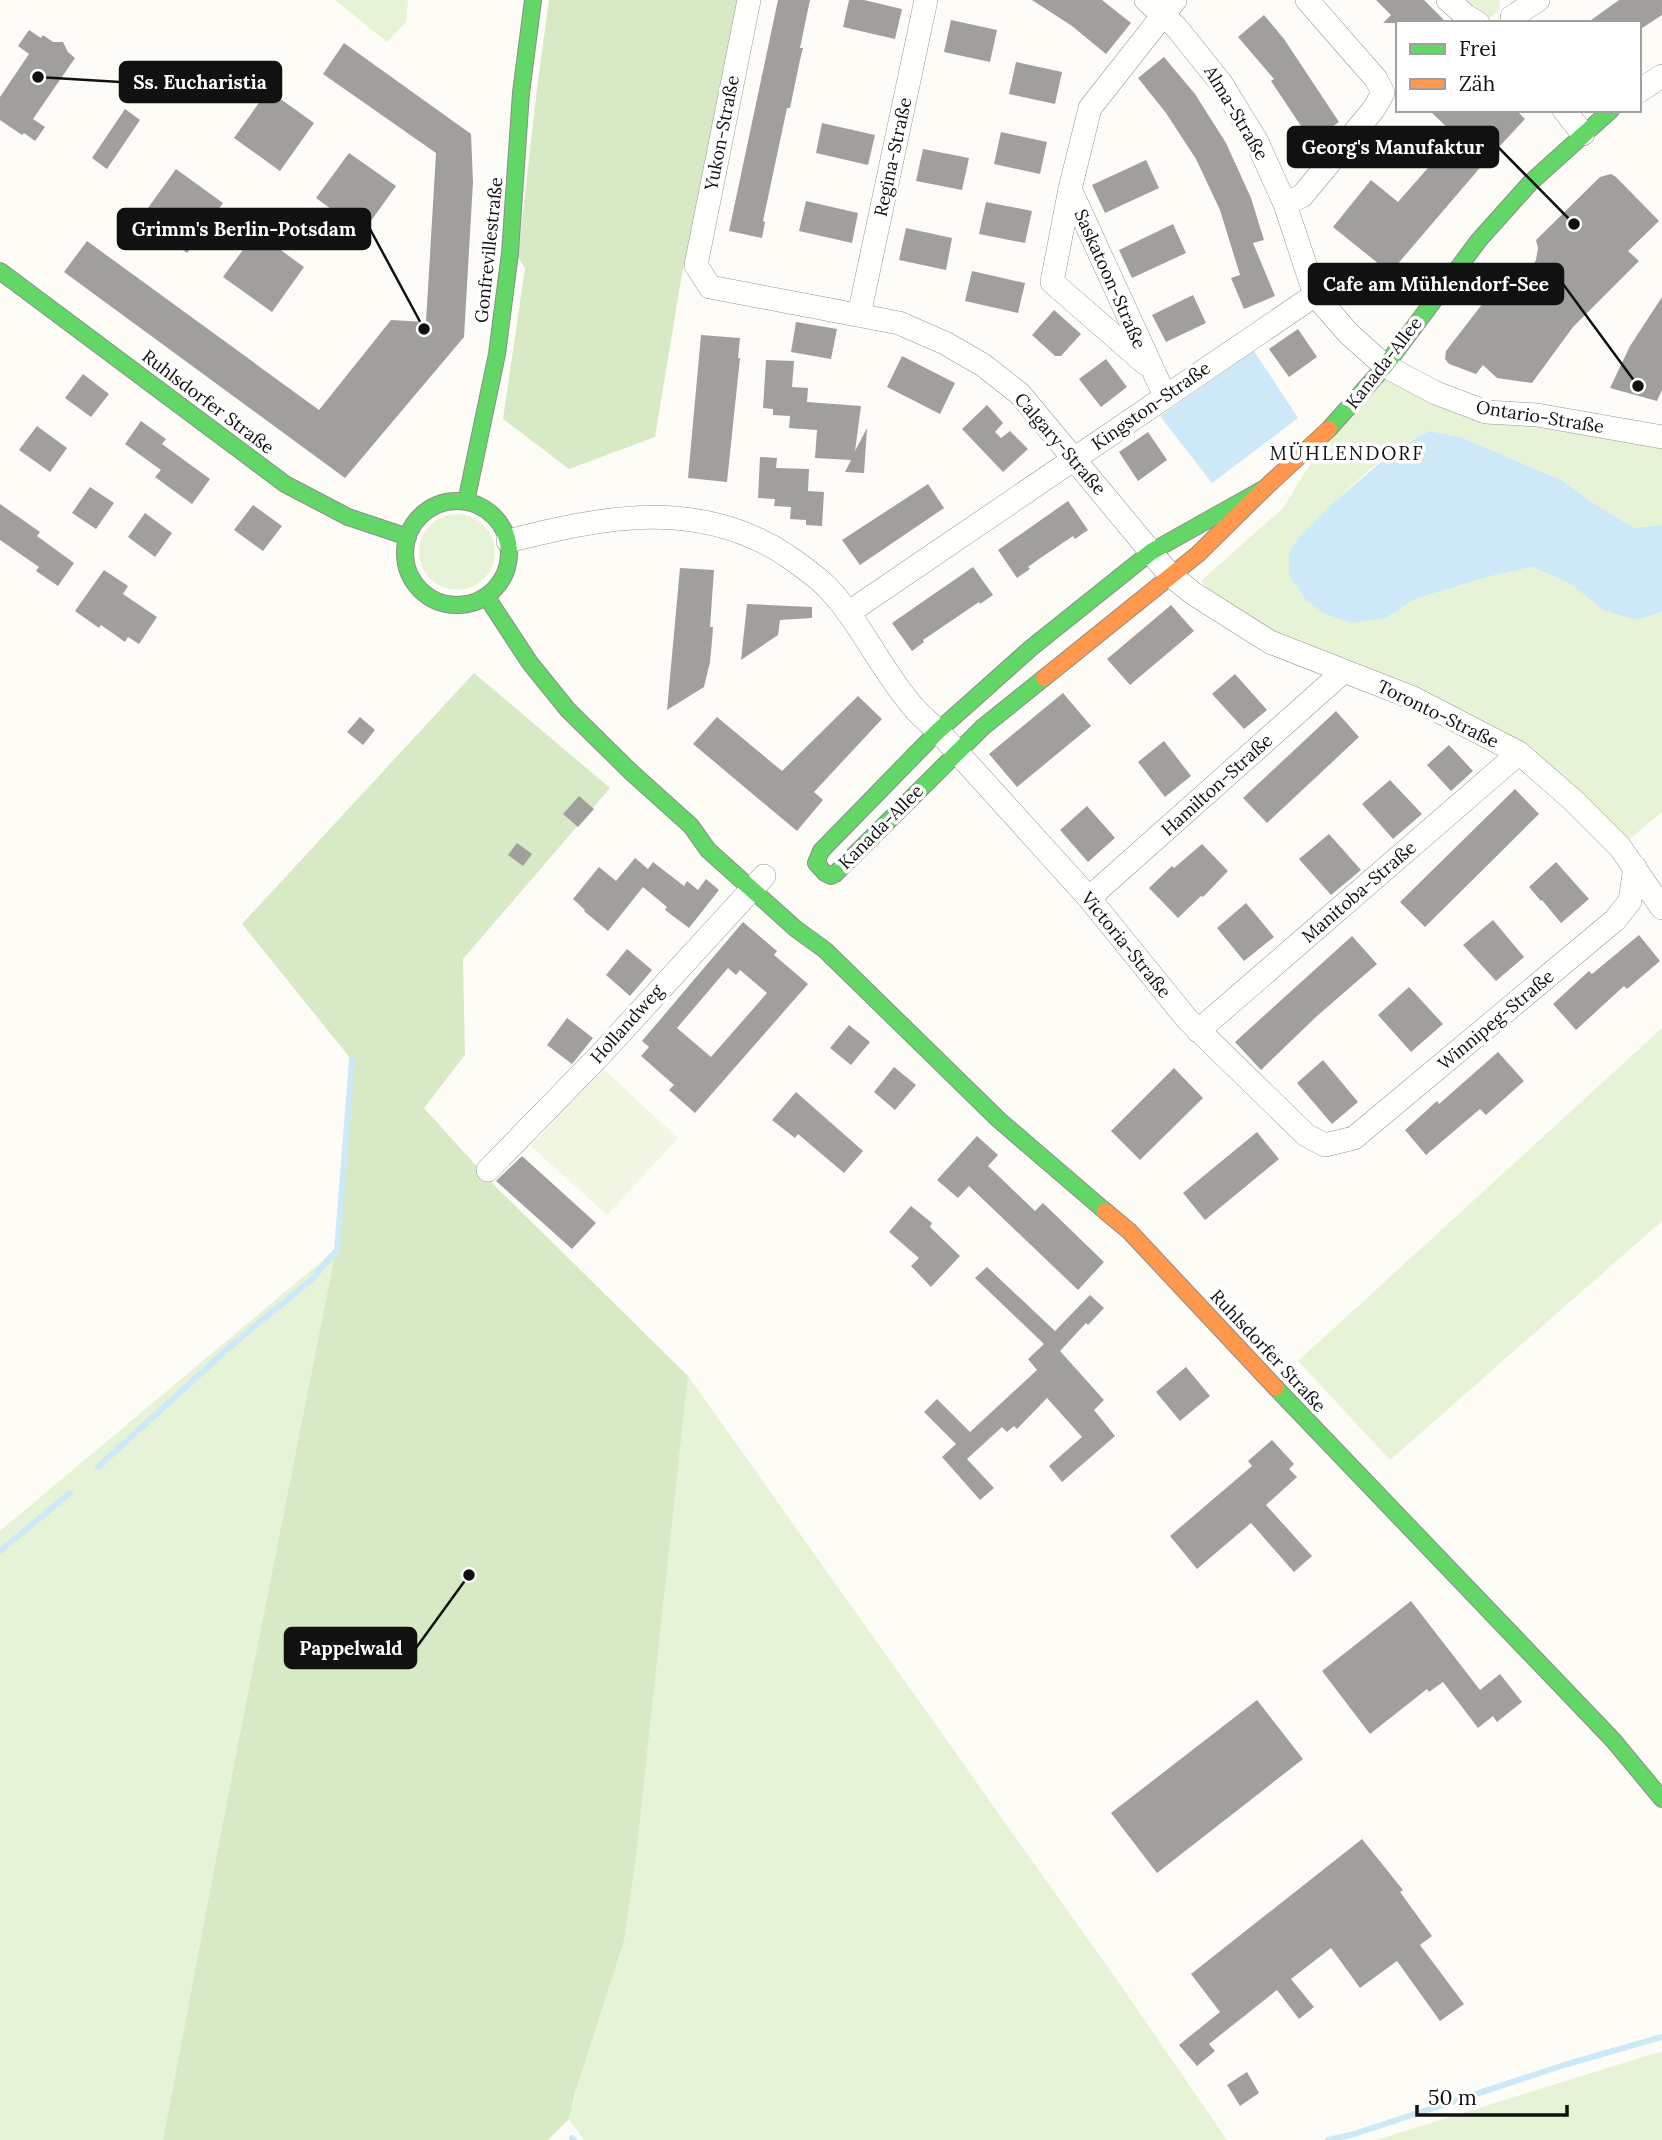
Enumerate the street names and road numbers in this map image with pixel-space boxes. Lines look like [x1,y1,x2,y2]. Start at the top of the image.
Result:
street label: Alma-Straße [1199,60,1274,164]
street label: Yukon-Straße [699,73,744,193]
street label: Regina-Straße [869,95,916,219]
street label: Gonfrevillestraße [469,176,508,324]
street label: Saskatoon-Straße [1069,205,1152,352]
street label: Kanada-Allee [1340,312,1427,413]
street label: Ruhlsdorfer Straße [138,344,279,459]
street label: Kingston-Straße [1087,356,1215,455]
street label: Calgary-Straße [1010,388,1111,500]
street label: Ontario-Straße [1474,395,1606,438]
street label: Toronto-Straße [1374,674,1503,753]
street label: Hamilton-Straße [1156,728,1277,841]
street label: Kanada-Allee [833,779,928,874]
street label: Manitoba-Straße [1297,836,1421,948]
street label: Victoria-Straße [1076,886,1176,1003]
street label: Winnipeg-Straße [1433,964,1559,1075]
street label: Hollandweg [585,978,669,1068]
street label: Ruhlsdorfer Straße [1206,1284,1331,1417]

